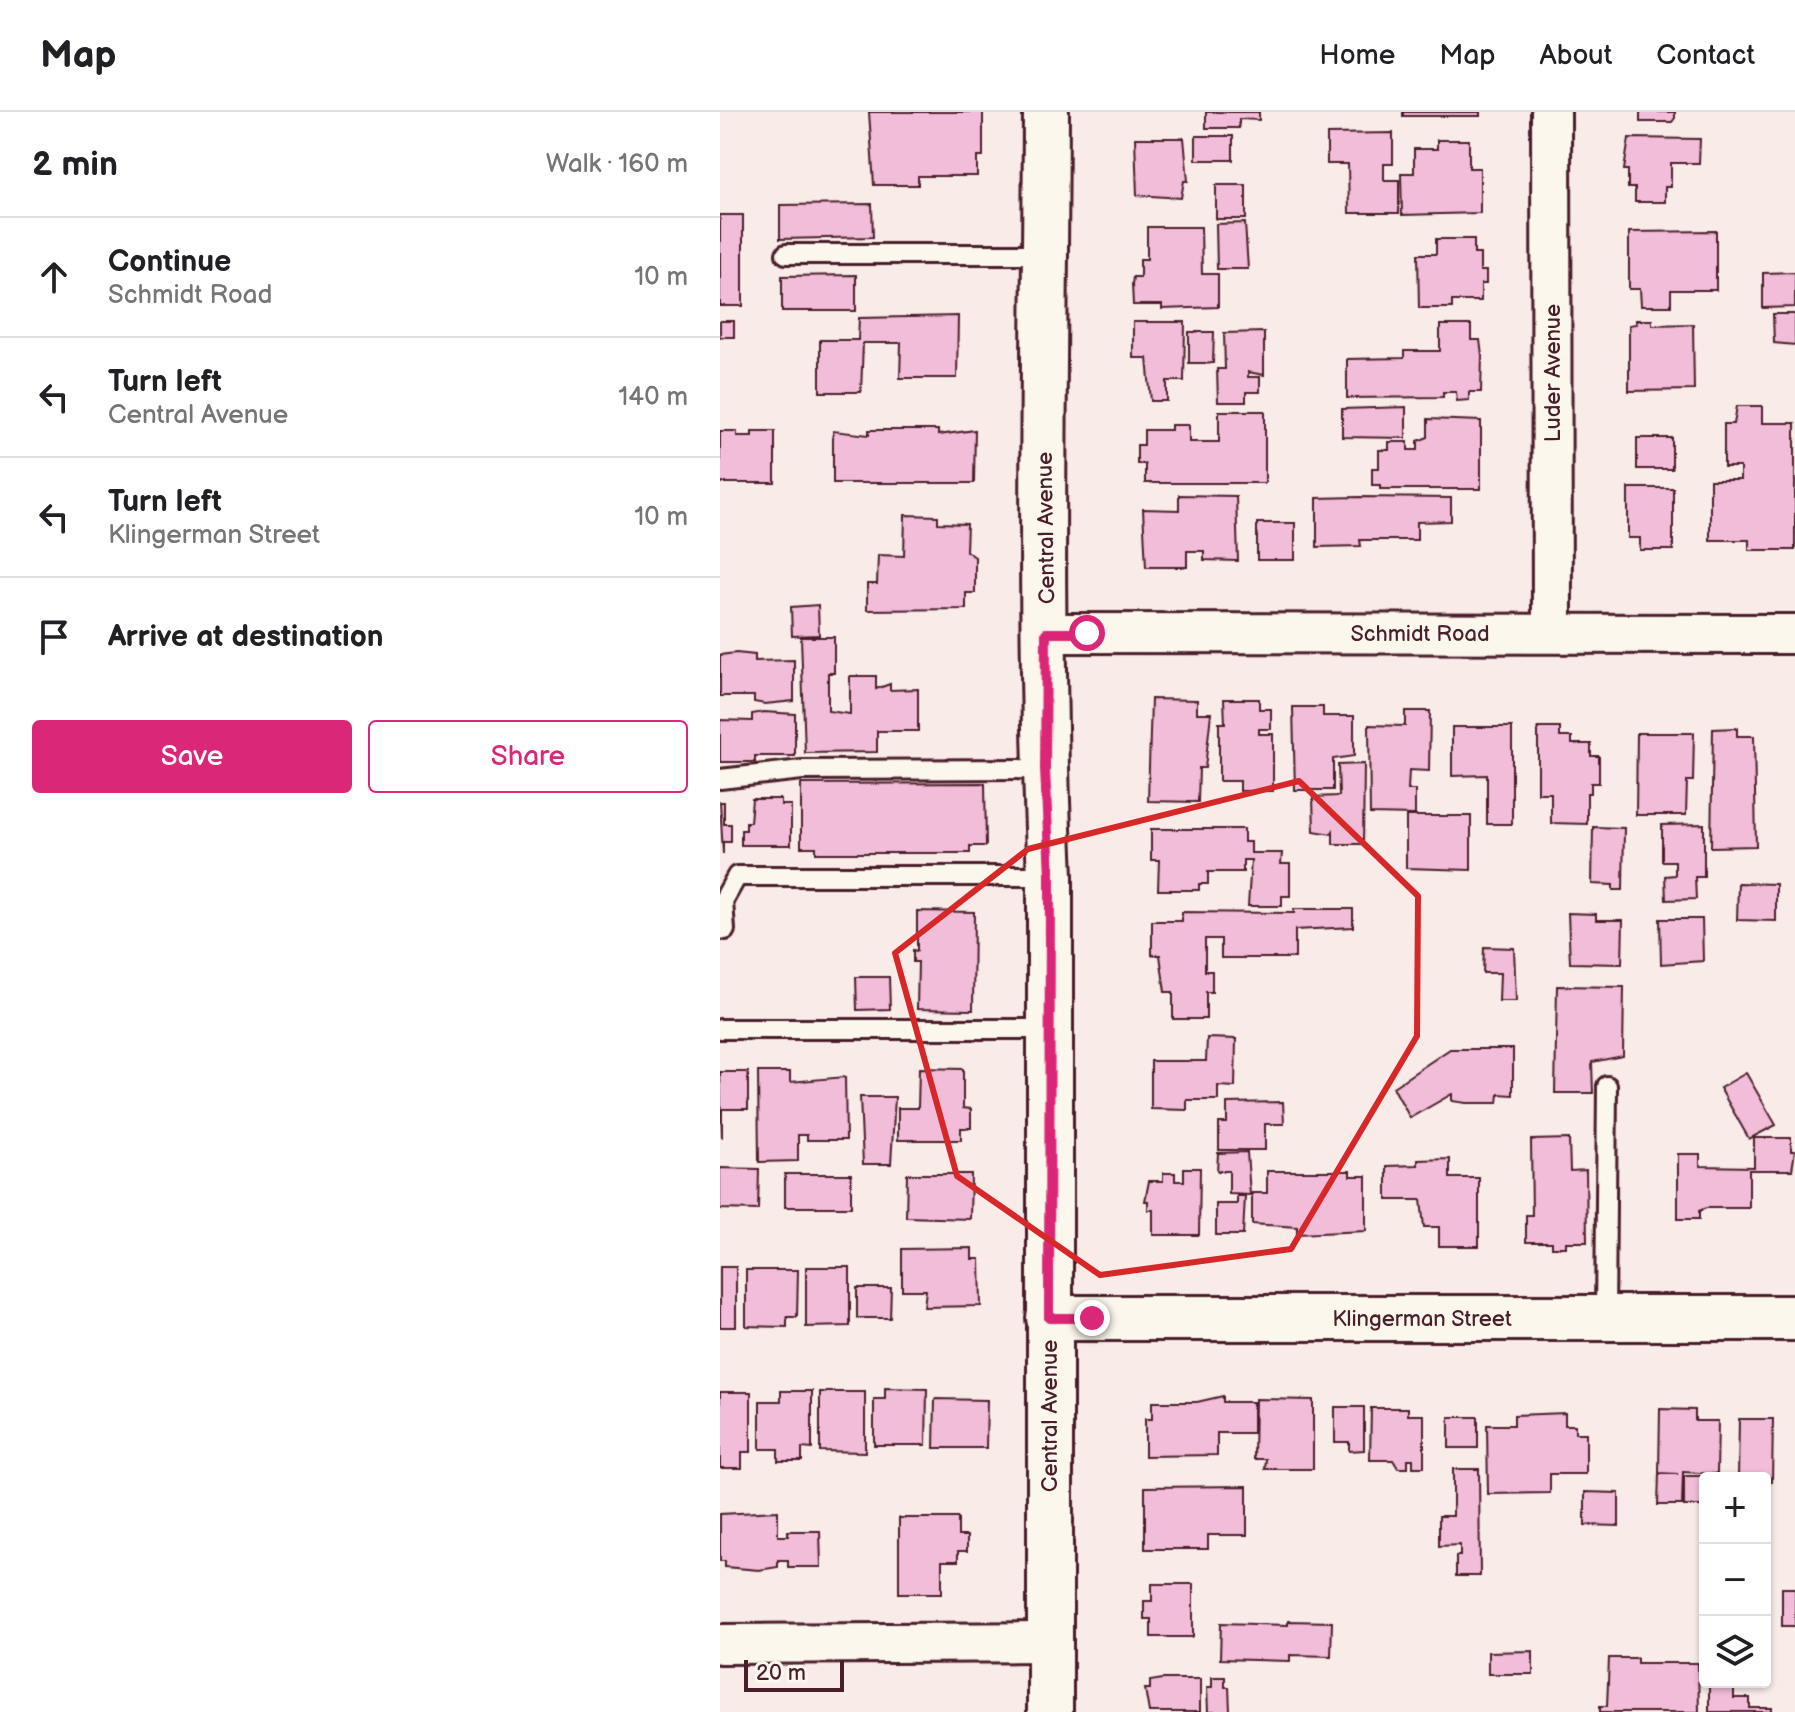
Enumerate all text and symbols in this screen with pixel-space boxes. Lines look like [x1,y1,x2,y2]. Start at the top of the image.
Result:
text: Map [40,33,116,78]
text: Home [1319,39,1395,72]
text: Map [1439,39,1496,72]
text: About [1540,39,1612,72]
text: Contact [1656,39,1755,72]
text: 2 min [32,144,118,185]
text: Walk · 160 m [546,149,688,180]
text: Continue [108,244,231,280]
icon: ahead [32,255,76,299]
text: 10 m [634,262,688,293]
text: Schmidt Road [108,280,272,311]
street label: Luder Avenue [1540,304,1567,442]
text: Turn left [108,364,222,400]
icon: left [32,375,76,419]
text: 140 m [618,382,688,413]
text: Central Avenue [108,400,288,431]
street label: Central Avenue [1032,452,1061,604]
text: Turn left [108,484,222,520]
icon: left [32,495,76,539]
text: 10 m [634,502,688,533]
text: Klingerman Street [108,520,320,551]
icon: arrive [32,615,76,659]
route start [1069,615,1105,651]
text: Arrive at destination [108,619,384,655]
street label: Schmidt Road [1350,621,1490,648]
button: Save [32,720,352,793]
button: Share [368,720,688,793]
route end [1074,1300,1110,1336]
street label: Klingerman Street [1332,1306,1512,1333]
street label: Central Avenue [1037,1340,1064,1492]
map controls [1699,1472,1771,1688]
button: + [1699,1472,1771,1544]
button: − [1699,1544,1771,1616]
button: layers [1699,1616,1771,1688]
scale bar [744,1656,844,1692]
text: 20 m [756,1660,806,1687]

